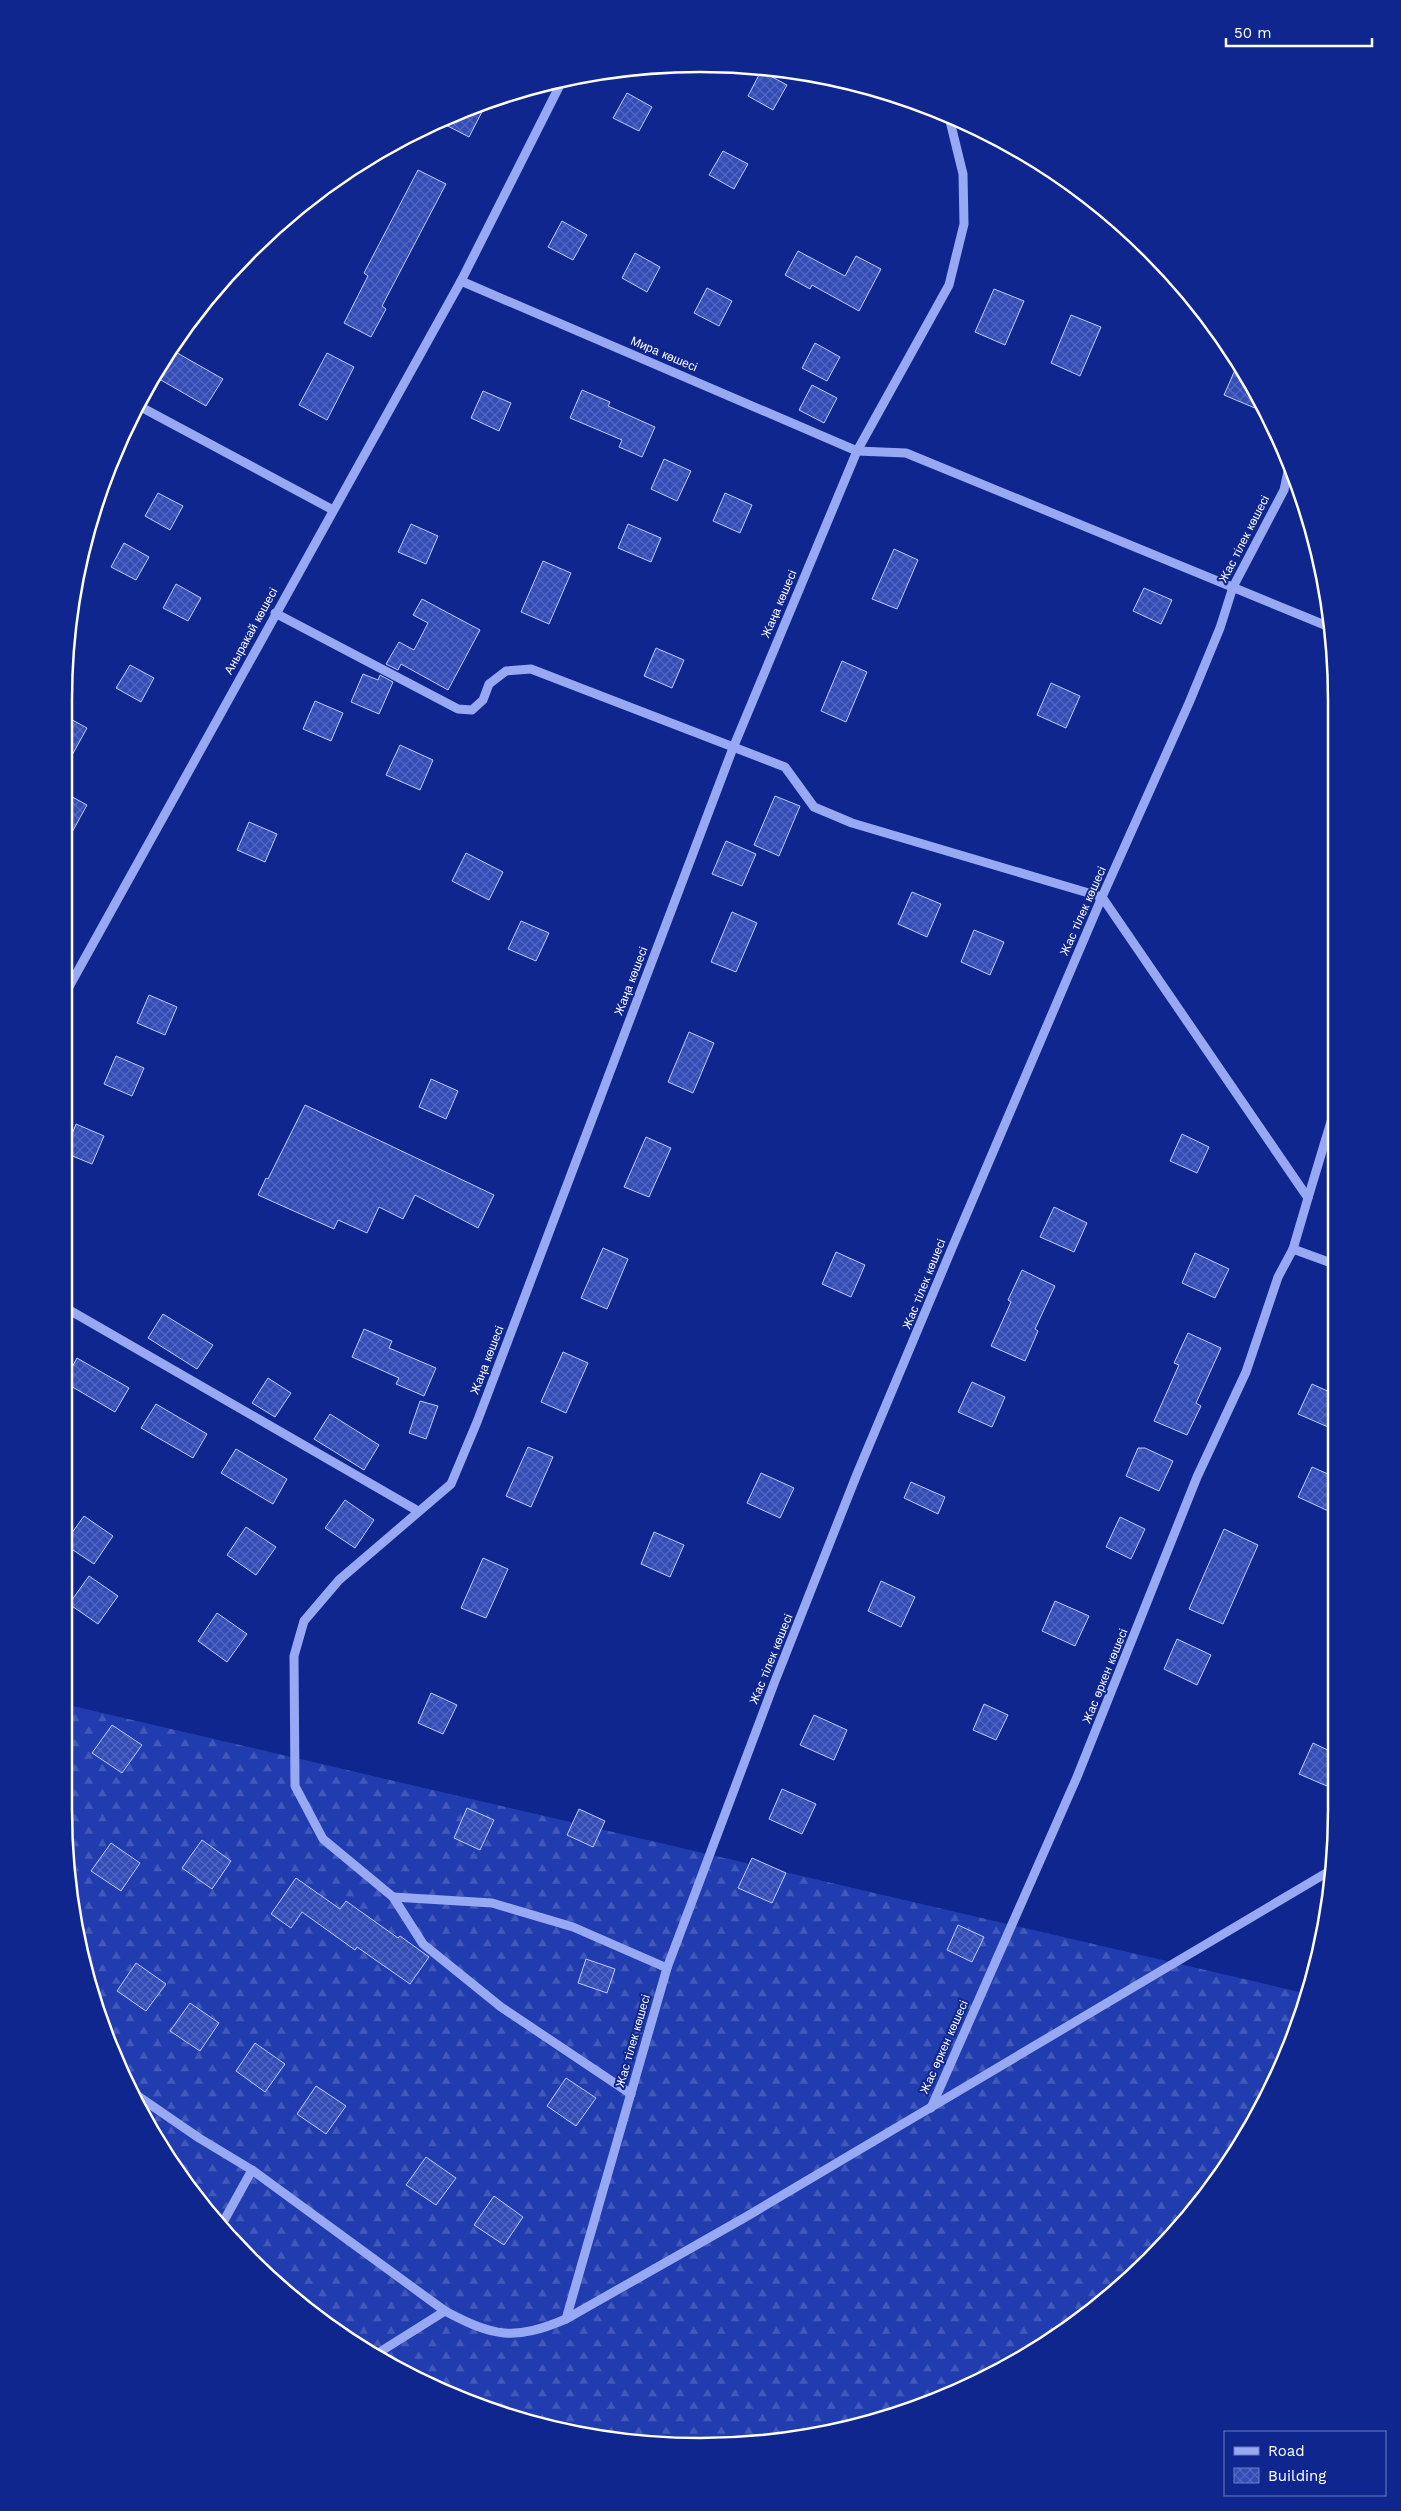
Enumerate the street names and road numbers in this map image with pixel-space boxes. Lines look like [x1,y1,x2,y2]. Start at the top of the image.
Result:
street label: Мира көшесі [629,334,699,374]
street label: Жас тілек көшесі [1216,493,1272,585]
street label: Жаңа көшесі [758,568,800,640]
street label: Аныракай көшесі [221,585,281,677]
street label: Жас тілек көшесі [1057,864,1109,958]
street label: Жаңа көшесі [612,945,650,1017]
street label: Жас тілек көшесі [900,1237,948,1331]
street label: Жаңа көшесі [468,1324,506,1396]
street label: Жас тілек көшесі [747,1612,795,1706]
street label: Жас өркен көшесі [1080,1627,1130,1725]
street label: Жас тілек көшесі [613,1993,653,2089]
street label: Жас өркен көшесі [917,1998,971,2096]

